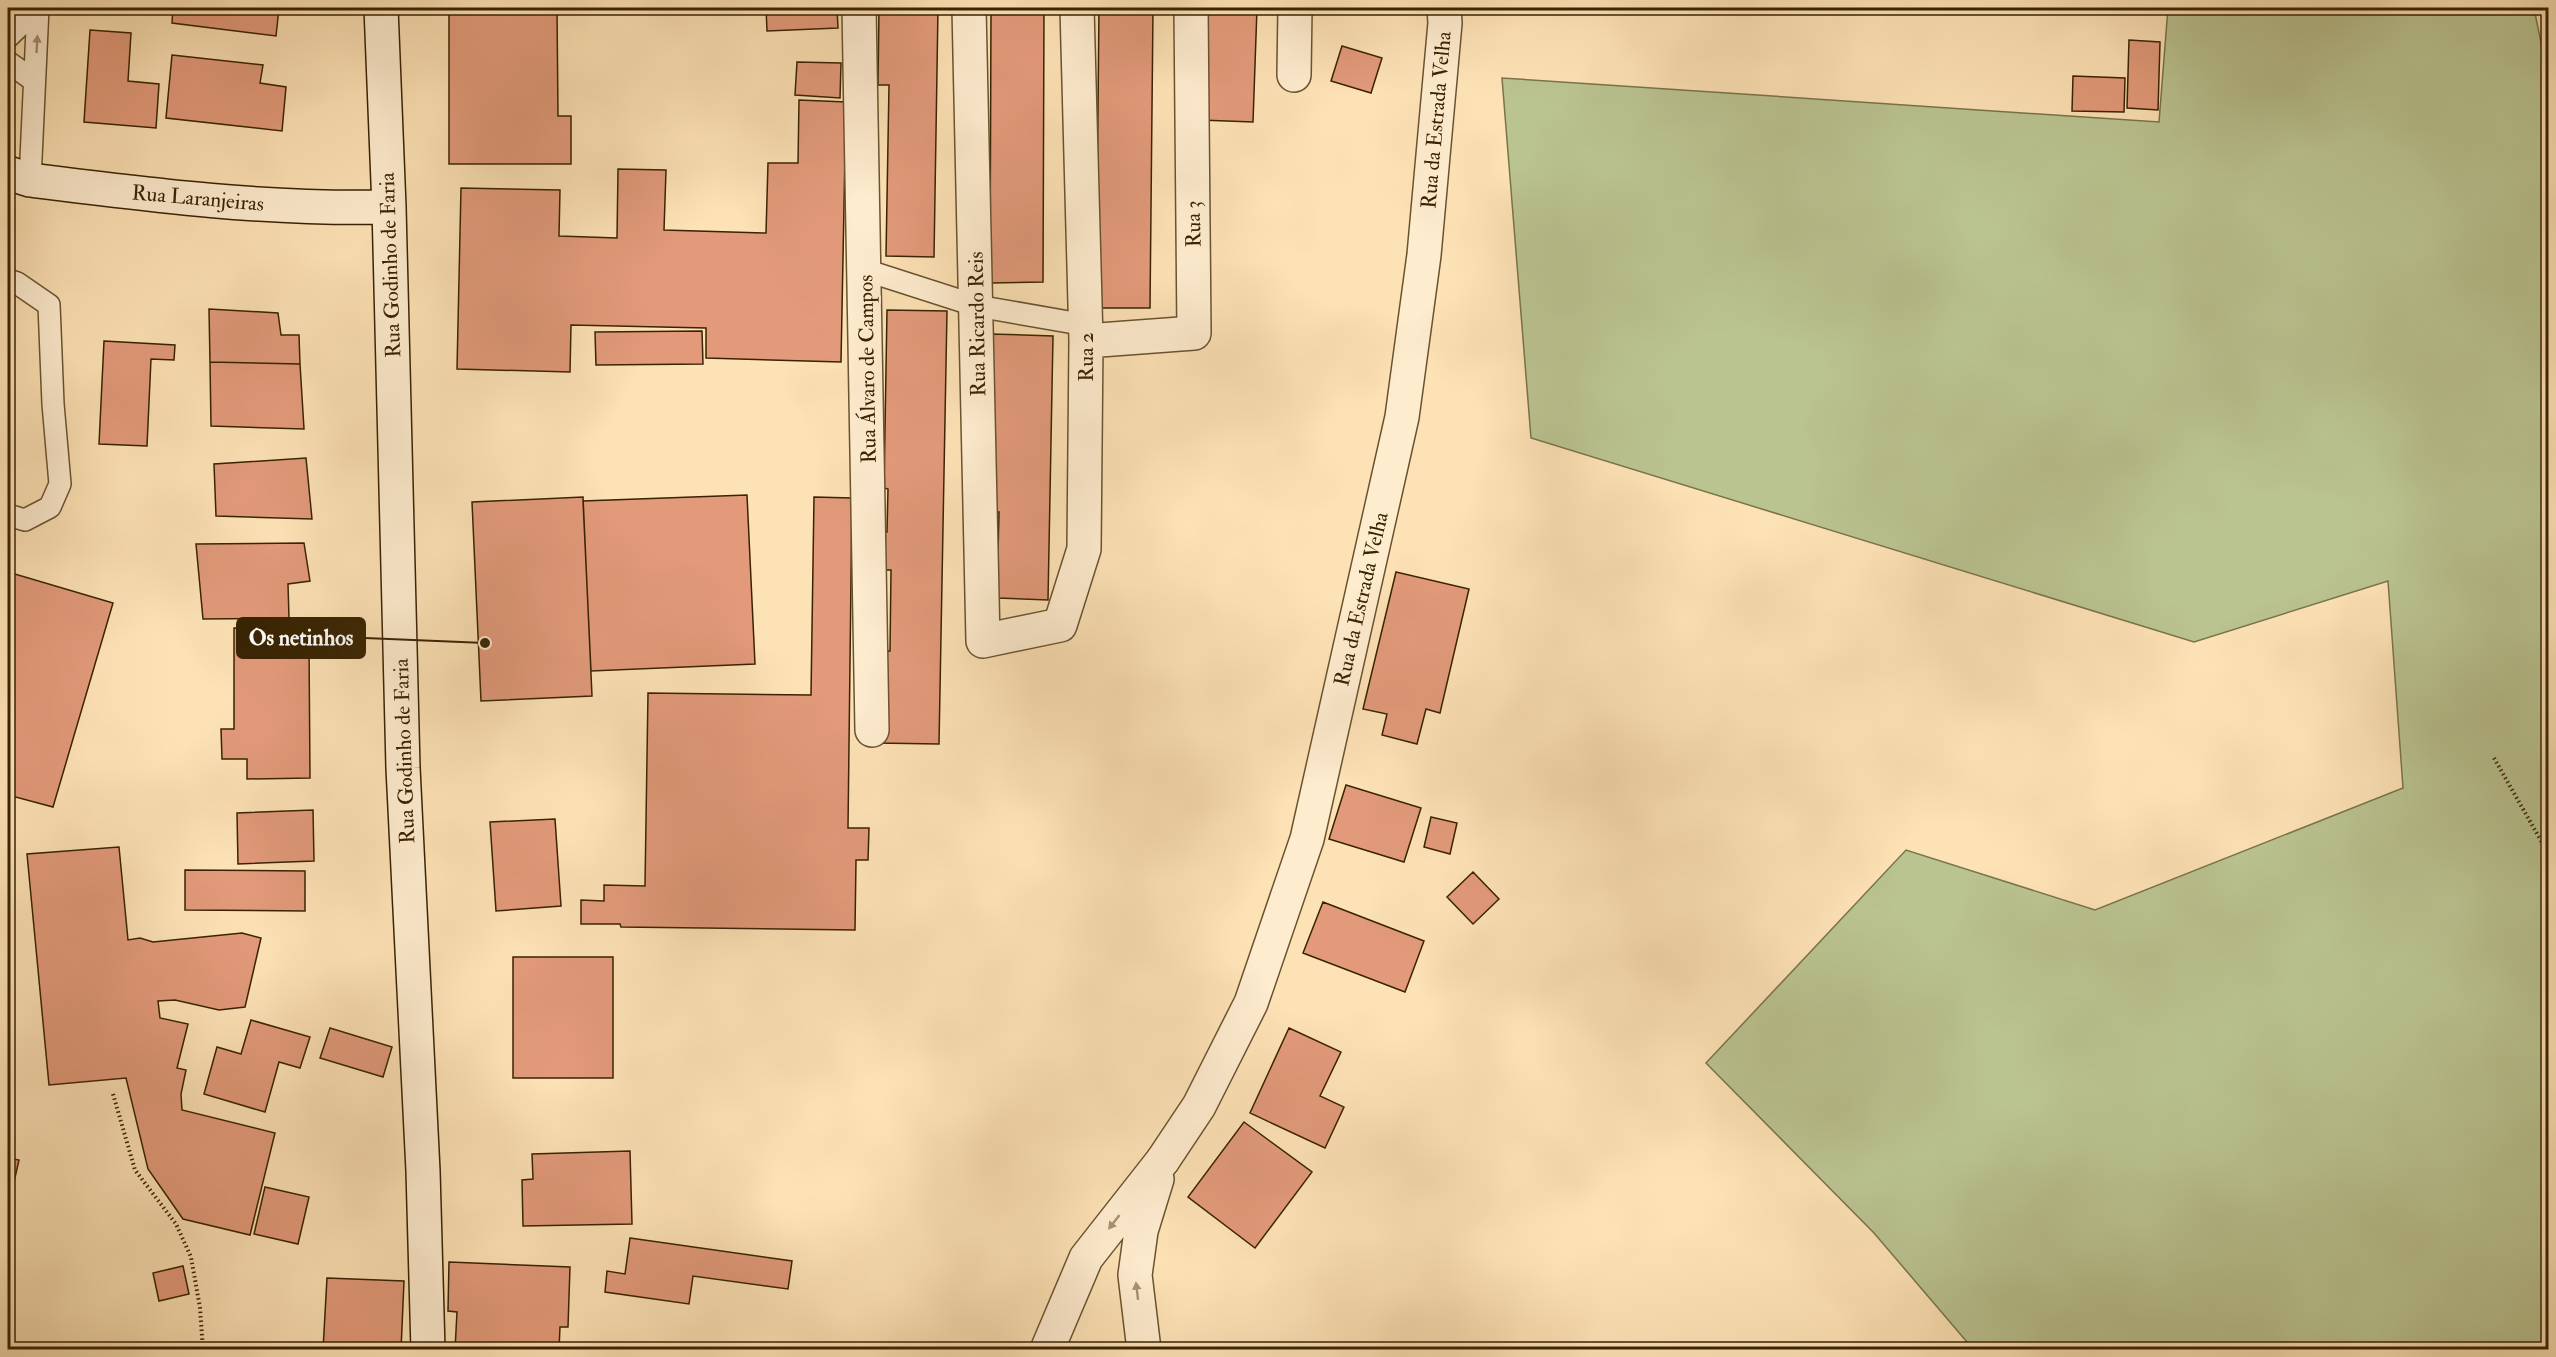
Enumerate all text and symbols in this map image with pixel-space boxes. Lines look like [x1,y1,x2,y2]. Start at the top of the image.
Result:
street label: Rua da Estrada Velha [1415,30,1458,210]
one-way arrow [32,35,41,54]
street label: Rua Godinho de Faria [374,171,407,358]
street label: Rua Laranjeiras [131,179,265,218]
street label: Rua 3 [1180,200,1207,248]
street label: Rua Ricardo Reis [963,251,992,397]
street label: Rua Álvaro de Campos [852,274,883,464]
street label: Rua 2 [1073,332,1100,382]
street label: Rua da Estrada Velha [1328,509,1395,689]
callout: Os netinhos [237,618,365,658]
text: Os netinhos [249,624,354,652]
street label: Rua Godinho de Faria [388,657,421,844]
one-way arrow [1108,1214,1121,1229]
one-way arrow [1133,1282,1142,1301]

